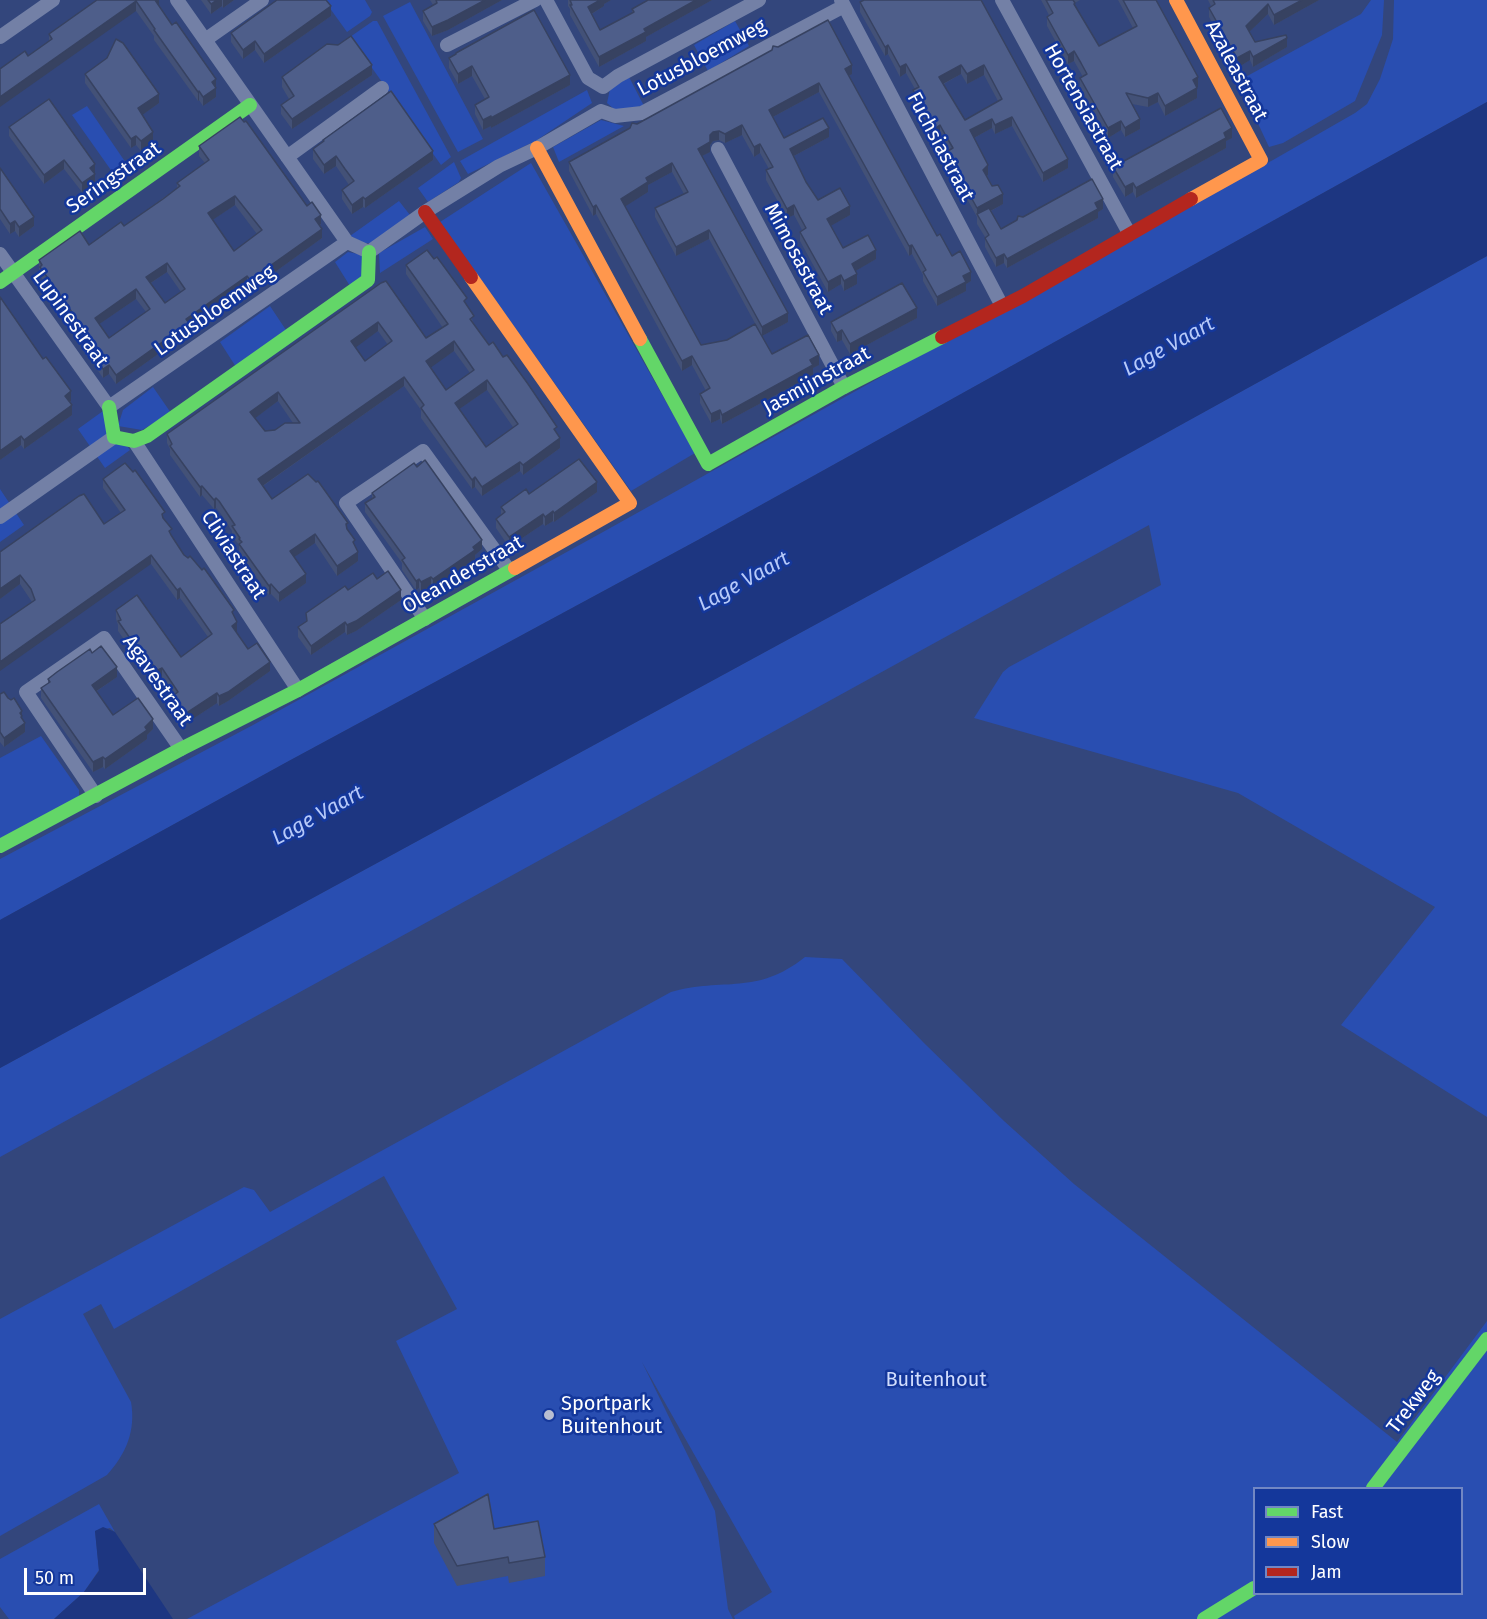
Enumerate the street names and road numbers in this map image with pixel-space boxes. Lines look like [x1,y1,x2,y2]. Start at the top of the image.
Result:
street label: Lotusbloemweg [634,14,770,102]
street label: Azaleastraat [1200,17,1272,125]
street label: Hortensiastraat [1038,40,1128,174]
street label: Fuchsiastraat [901,88,979,206]
street label: Seringstraat [62,137,166,219]
street label: Mimosastraat [759,199,837,319]
street label: Lotusbloemweg [150,260,280,362]
street label: Lupinestraat [27,266,113,372]
street label: Jasmijnstraat [759,342,875,420]
street label: Cliviastraat [195,506,271,604]
street label: Oleanderstraat [398,531,528,619]
street label: Agavestraat [117,631,197,731]
street label: Trekweg [1382,1365,1446,1439]

